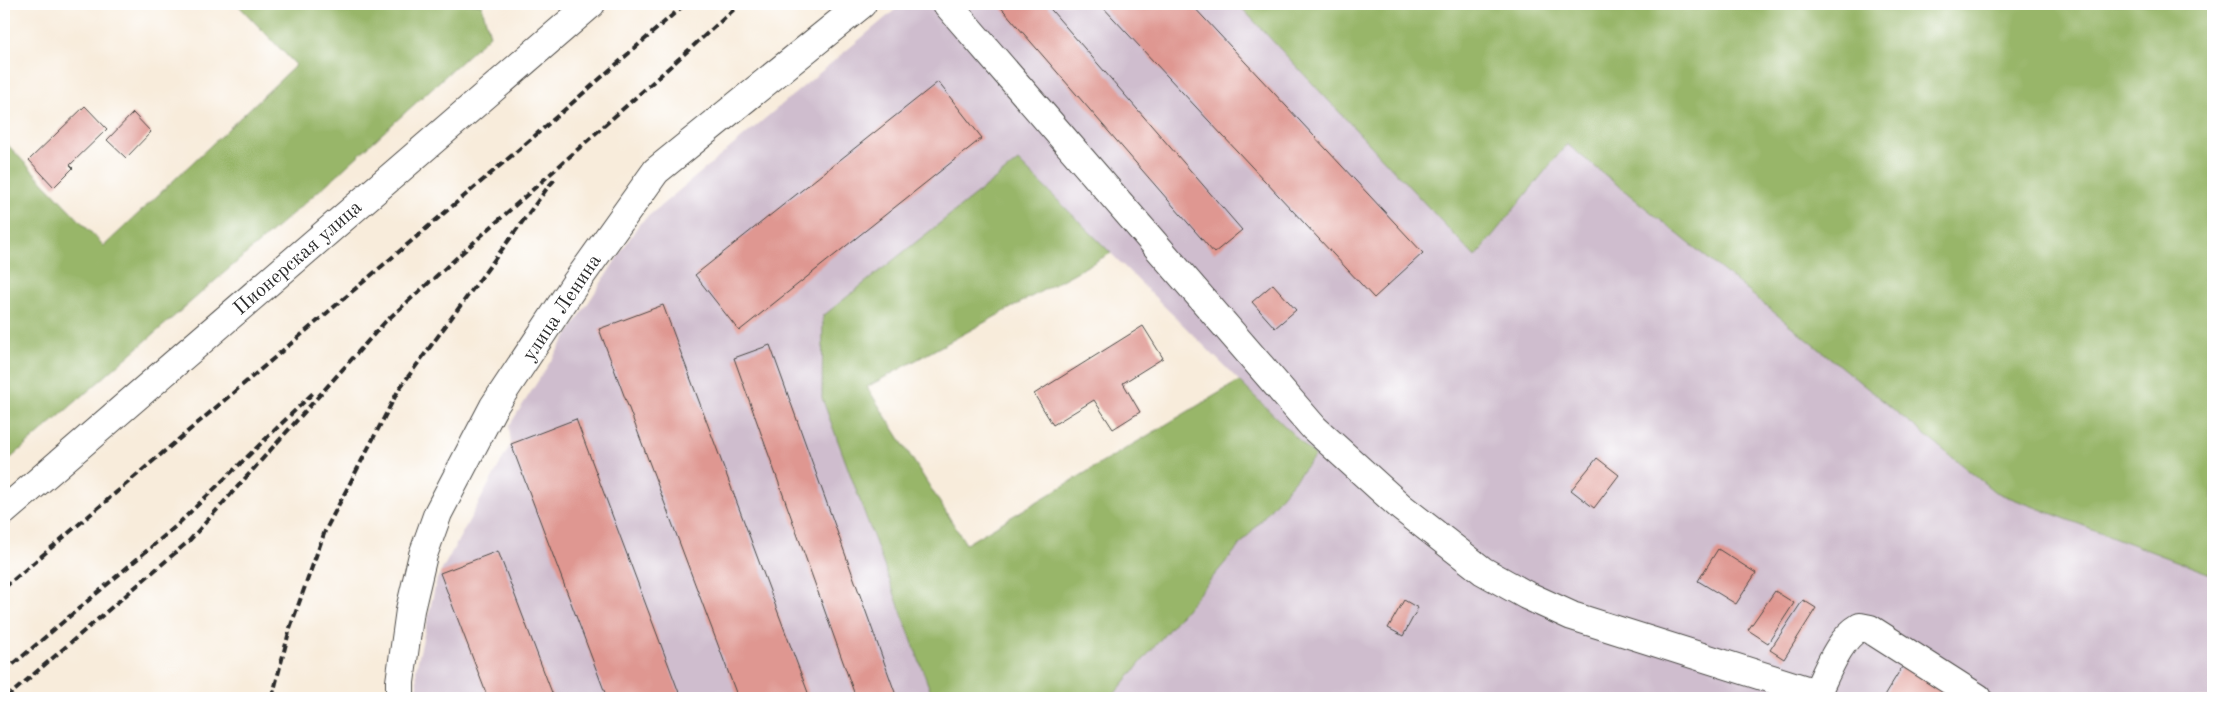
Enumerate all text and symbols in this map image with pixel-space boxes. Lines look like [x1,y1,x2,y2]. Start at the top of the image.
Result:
street label: Пионерская улица [230,197,366,319]
street label: улица Ленина [520,251,606,365]

